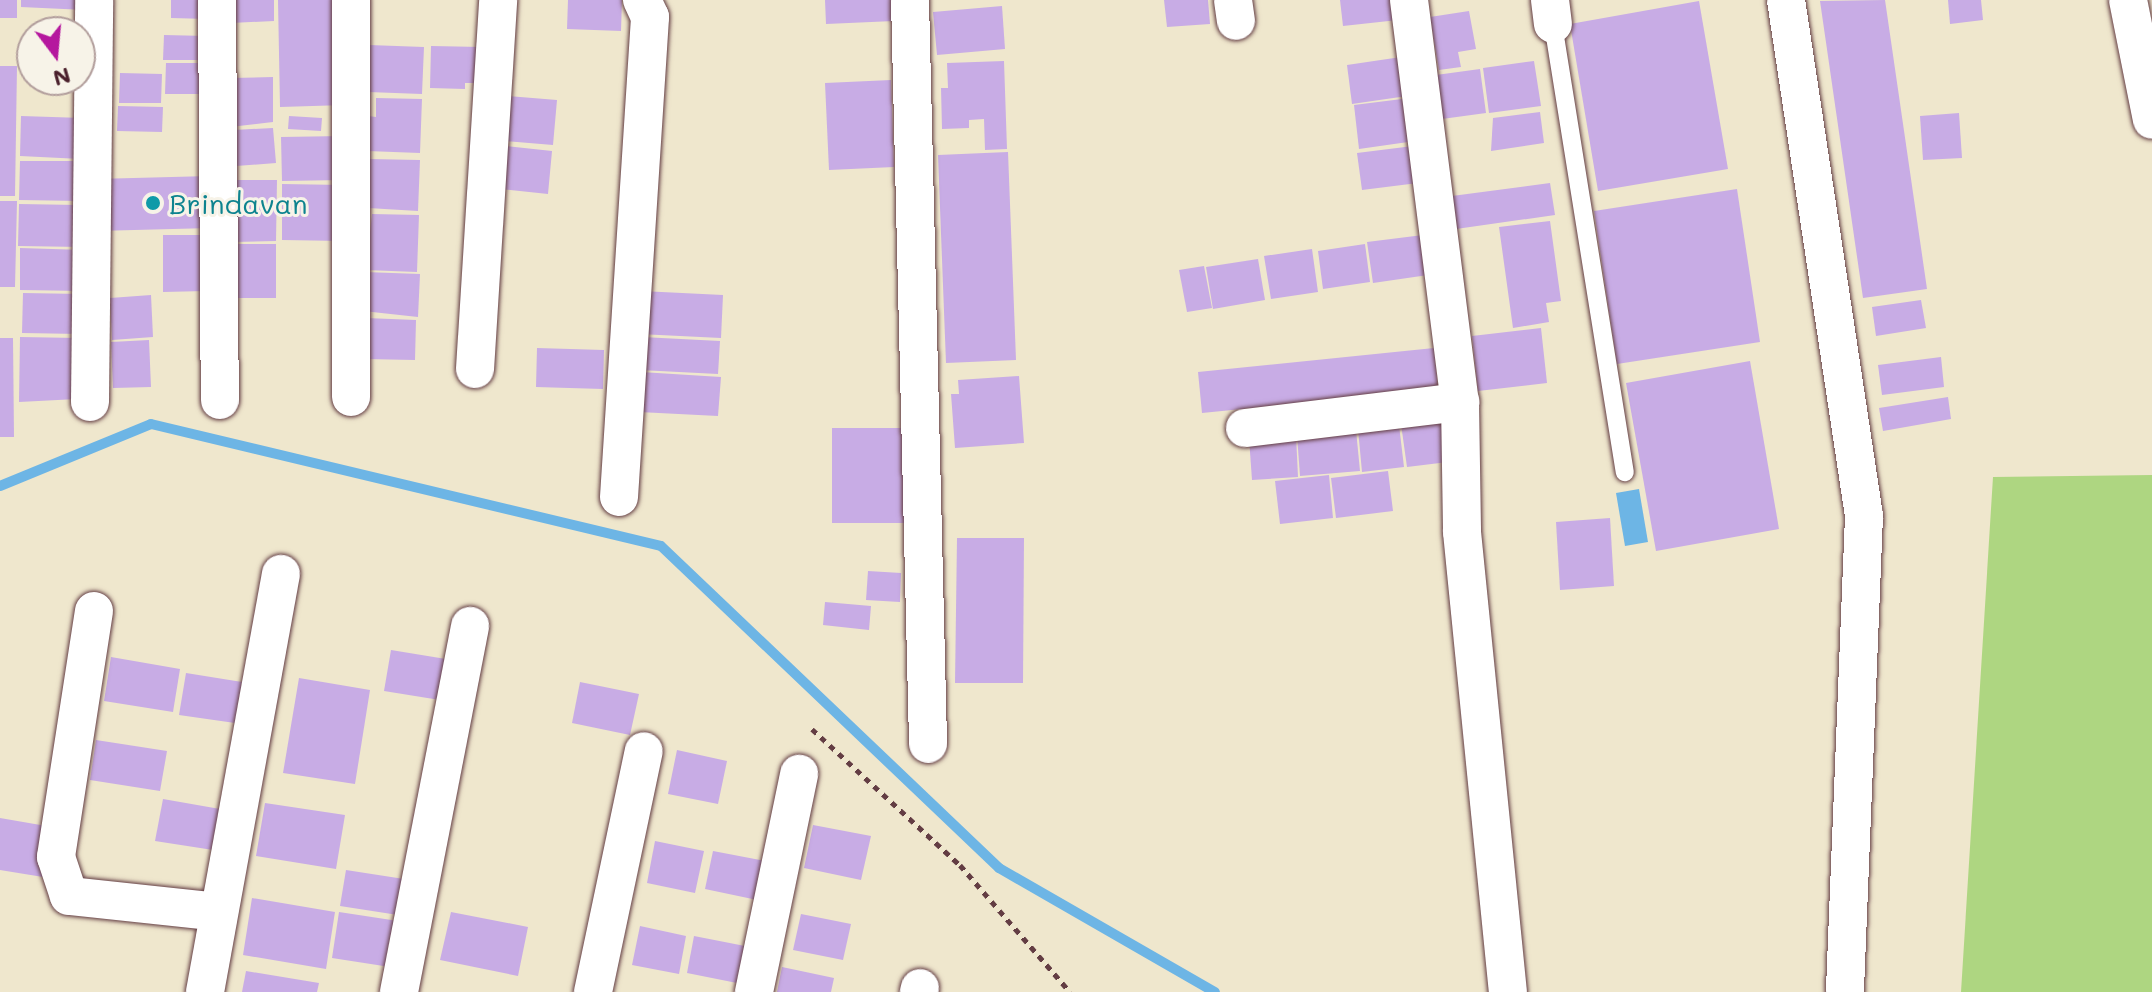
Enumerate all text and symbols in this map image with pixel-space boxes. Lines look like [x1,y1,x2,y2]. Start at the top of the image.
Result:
north arrow [16,16,96,96]
text: N [50,61,74,94]
place label: Brindavan [169,186,307,220]
marker: Brindavan [144,194,162,212]

